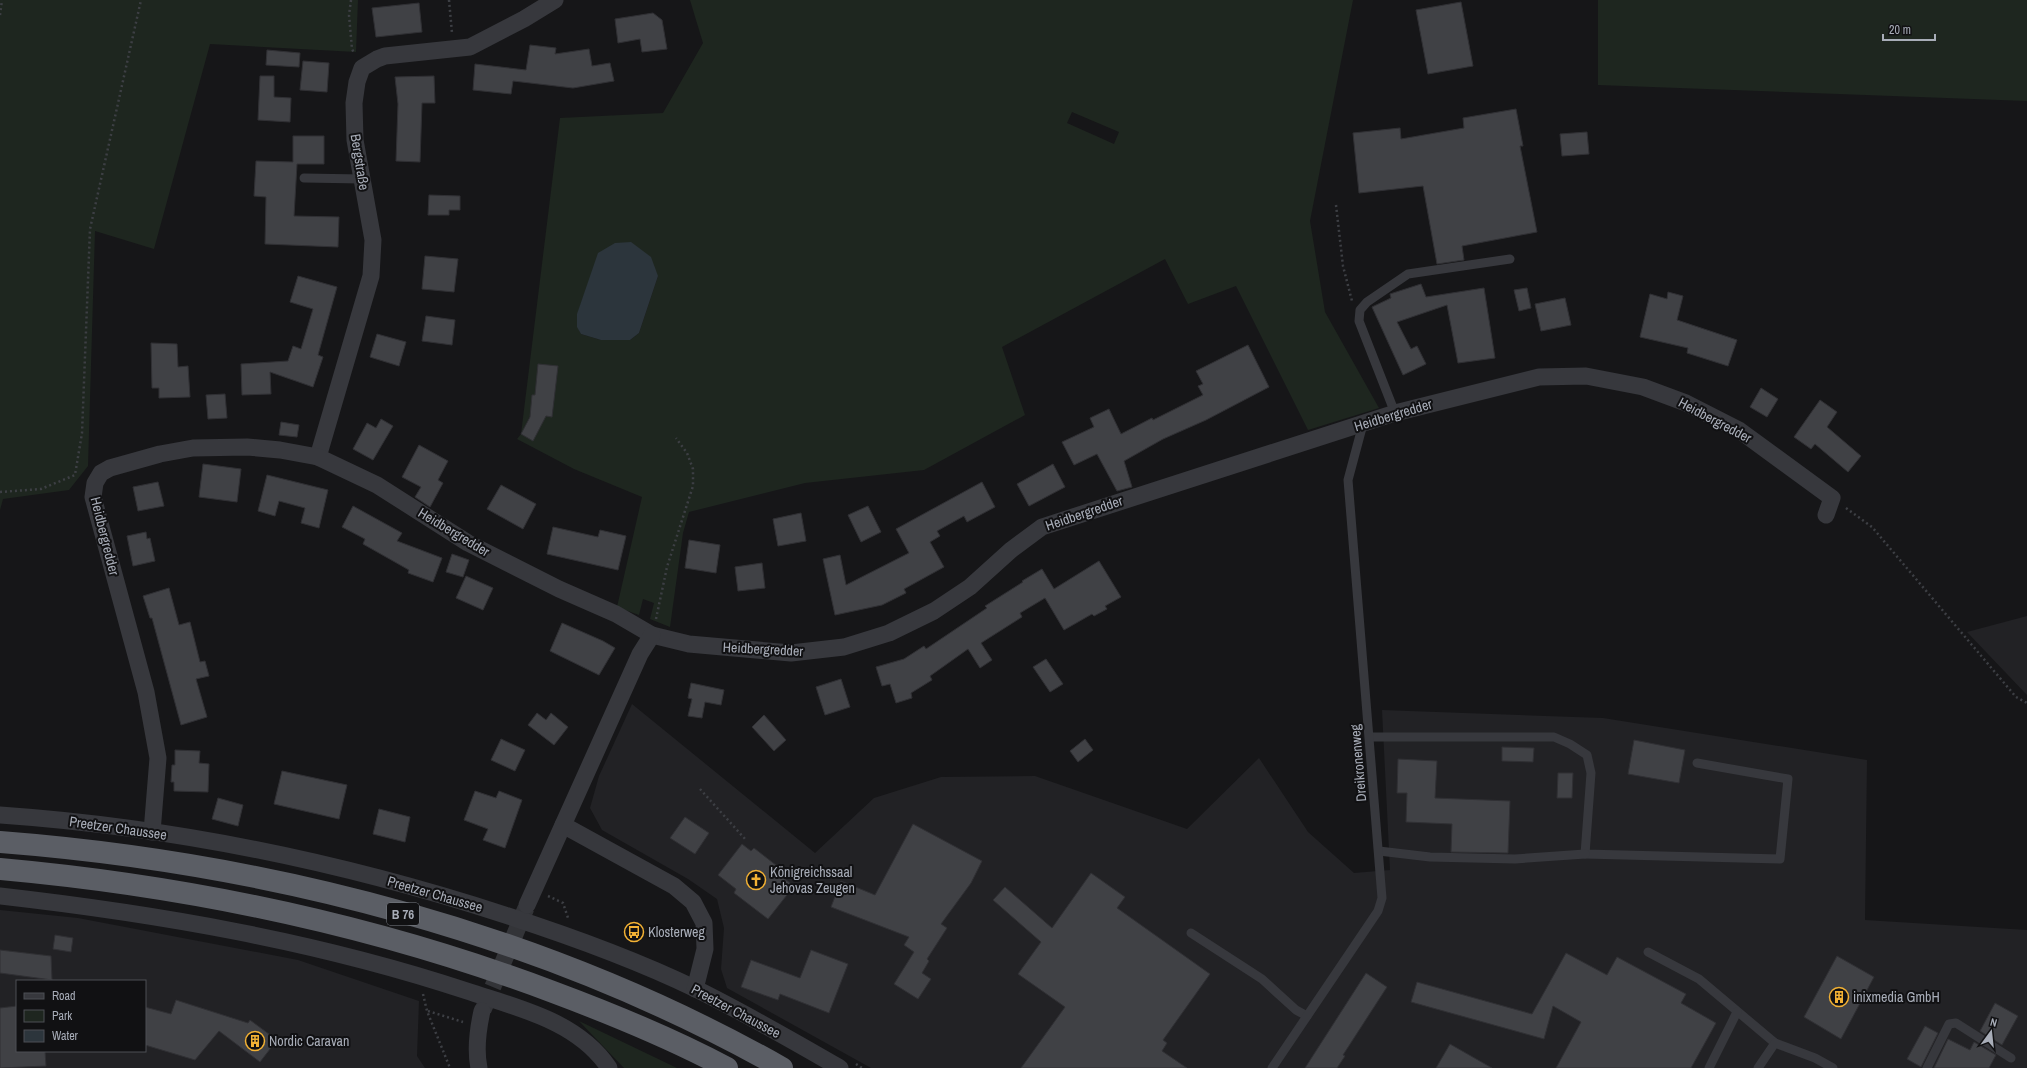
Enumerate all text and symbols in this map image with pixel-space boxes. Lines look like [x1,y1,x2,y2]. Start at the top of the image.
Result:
scale bar [1883,16,1935,42]
text: 20 m [1889,22,1911,38]
street label: Bergstraße [347,133,373,191]
street label: Heidbergredder [1675,393,1755,447]
street label: Heidbergredder [1352,395,1434,435]
street label: Heidbergredder [1043,491,1125,535]
street label: Heidbergredder [87,495,124,577]
street label: Heidbergredder [415,504,493,561]
street label: Heidbergredder [722,638,804,660]
street label: Dreikronenweg [1346,723,1370,803]
street label: Preetzer Chaussee [68,812,168,844]
place label: Königreichssaal Jehovas Zeugen [770,863,855,897]
church icon: Königreichssaal Jehovas Zeugen [745,869,767,891]
street label: Preetzer Chaussee [385,872,485,916]
road number: B 76 [387,903,419,925]
bus stop icon: Klosterweg [623,921,645,943]
place label: Klosterweg [648,923,705,941]
legend [16,980,146,1052]
street label: Preetzer Chaussee [688,980,784,1042]
building icon: inixmedia GmbH [1828,986,1850,1008]
text: Road [52,988,76,1004]
place label: inixmedia GmbH [1853,988,1940,1006]
text: Park [52,1008,72,1024]
north arrow [1971,1012,2011,1052]
text: N [1989,1015,1999,1030]
text: Water [52,1028,79,1044]
building icon: Nordic Caravan [244,1030,266,1052]
place label: Nordic Caravan [269,1032,349,1050]

